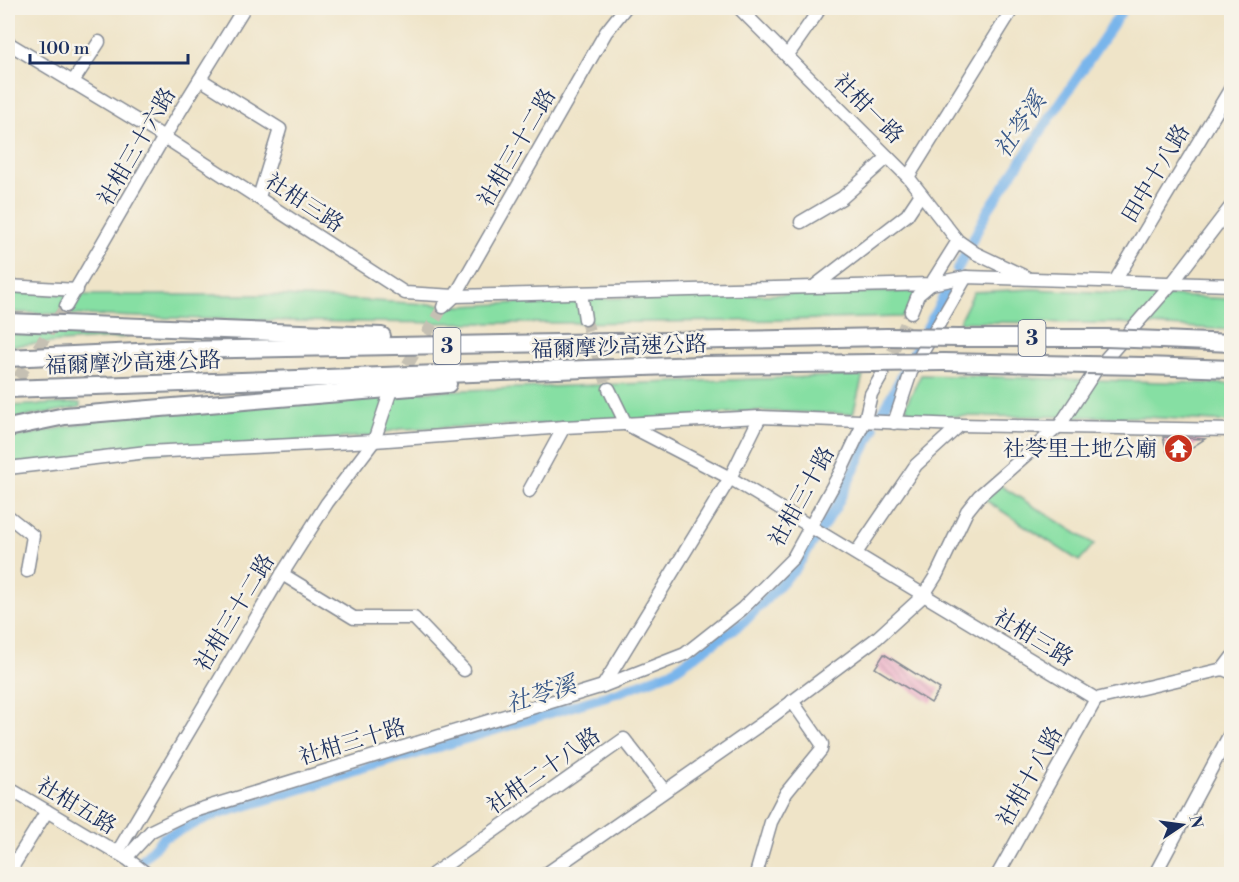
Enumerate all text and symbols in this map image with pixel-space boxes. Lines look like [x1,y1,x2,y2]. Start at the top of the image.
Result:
scale bar [30,27,188,65]
text: 100 m [39,37,90,60]
street label: 社柑一路 [827,68,909,150]
street label: 社柑三十六路 [93,83,182,211]
street label: 社柑三十二路 [473,84,562,212]
water label: 社苓溪 [988,85,1055,164]
street label: 田中十八路 [1116,120,1196,228]
street label: 社柑三路 [260,168,348,239]
road number: 3 [1018,320,1046,356]
road number: 3 [434,328,460,364]
street label: 福爾摩沙高速公路 [531,331,707,364]
street label: 福爾摩沙高速公路 [45,347,221,380]
temple icon: 社苓里土地公廟 [1162,432,1194,464]
place label: 社苓里土地公廟 [1003,436,1157,463]
street label: 社柑三十路 [764,442,841,551]
street label: 社柑三十二路 [190,549,281,676]
street label: 社柑三路 [989,604,1078,673]
water label: 社苓溪 [502,669,583,720]
street label: 社柑三十路 [296,713,409,771]
street label: 社柑二十八路 [482,722,606,820]
street label: 社柑十八路 [992,722,1069,831]
street label: 社柑五路 [32,772,121,841]
north arrow [1152,795,1212,855]
text: N [1184,813,1207,831]

